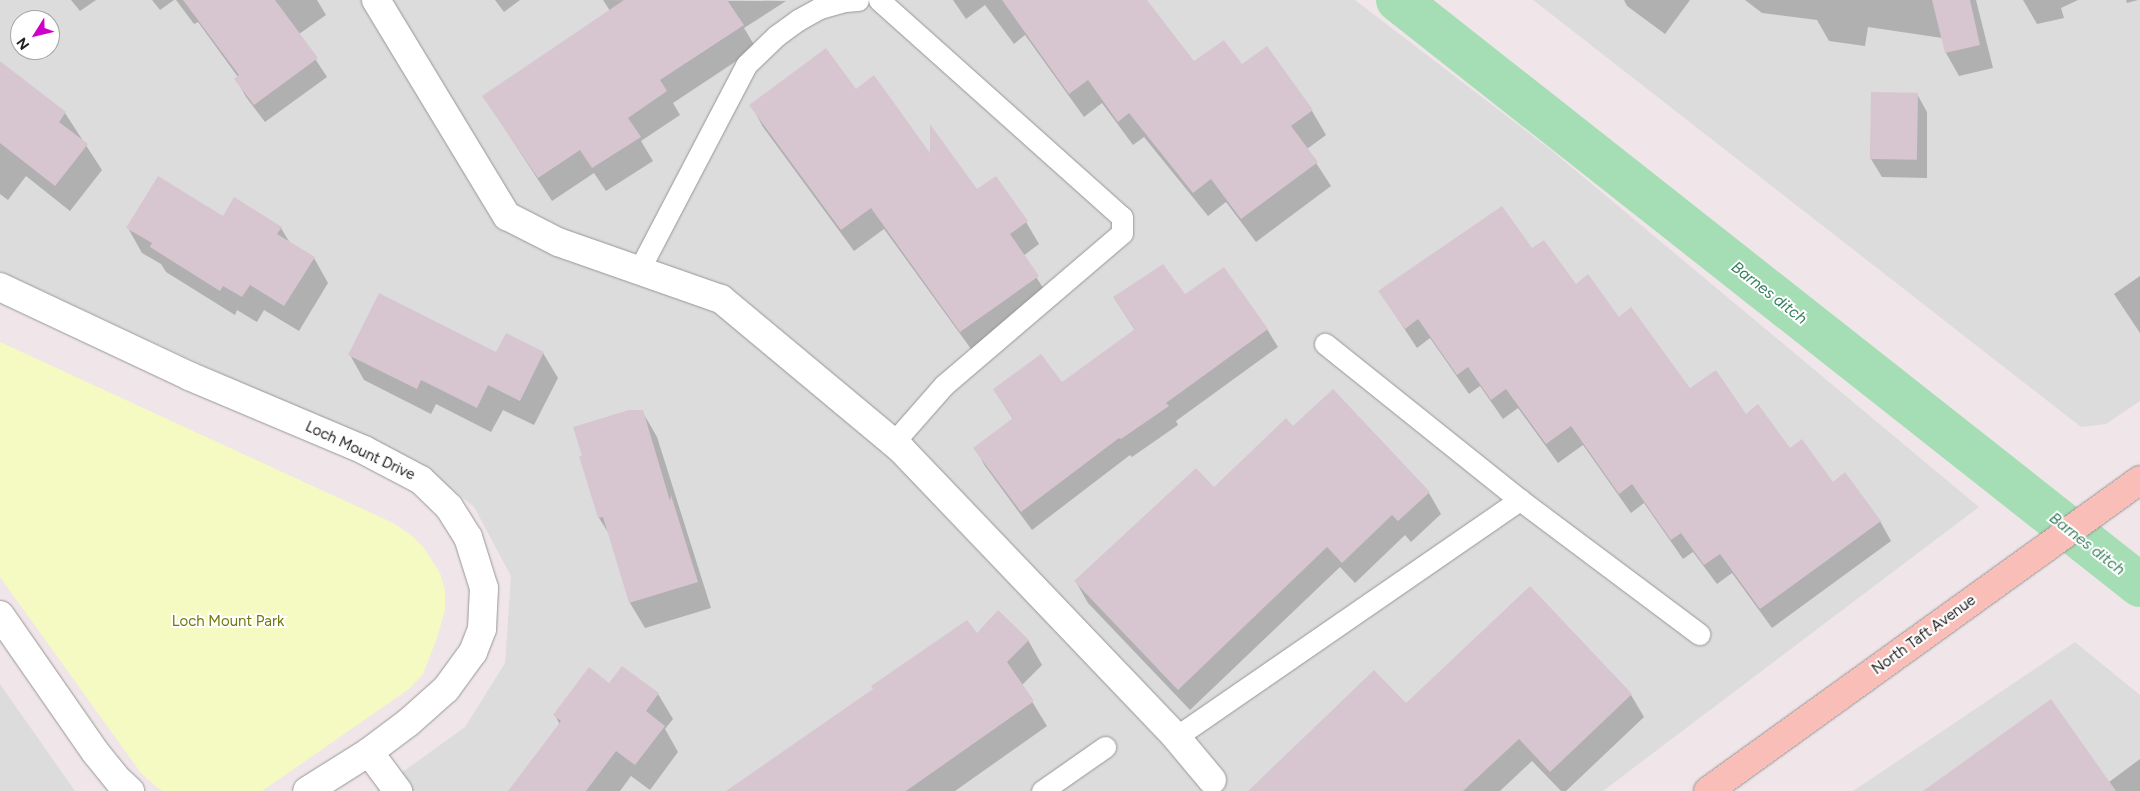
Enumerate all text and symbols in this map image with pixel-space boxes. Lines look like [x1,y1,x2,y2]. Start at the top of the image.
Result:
north arrow [10,10,60,60]
text: N [13,34,33,53]
water label: Barnes ditch [1727,258,1811,328]
street label: Loch Mount Drive [302,418,418,484]
water label: Barnes ditch [2045,509,2129,579]
street label: North Taft Avenue [1869,591,1979,679]
park label: Loch Mount Park [172,613,284,631]

